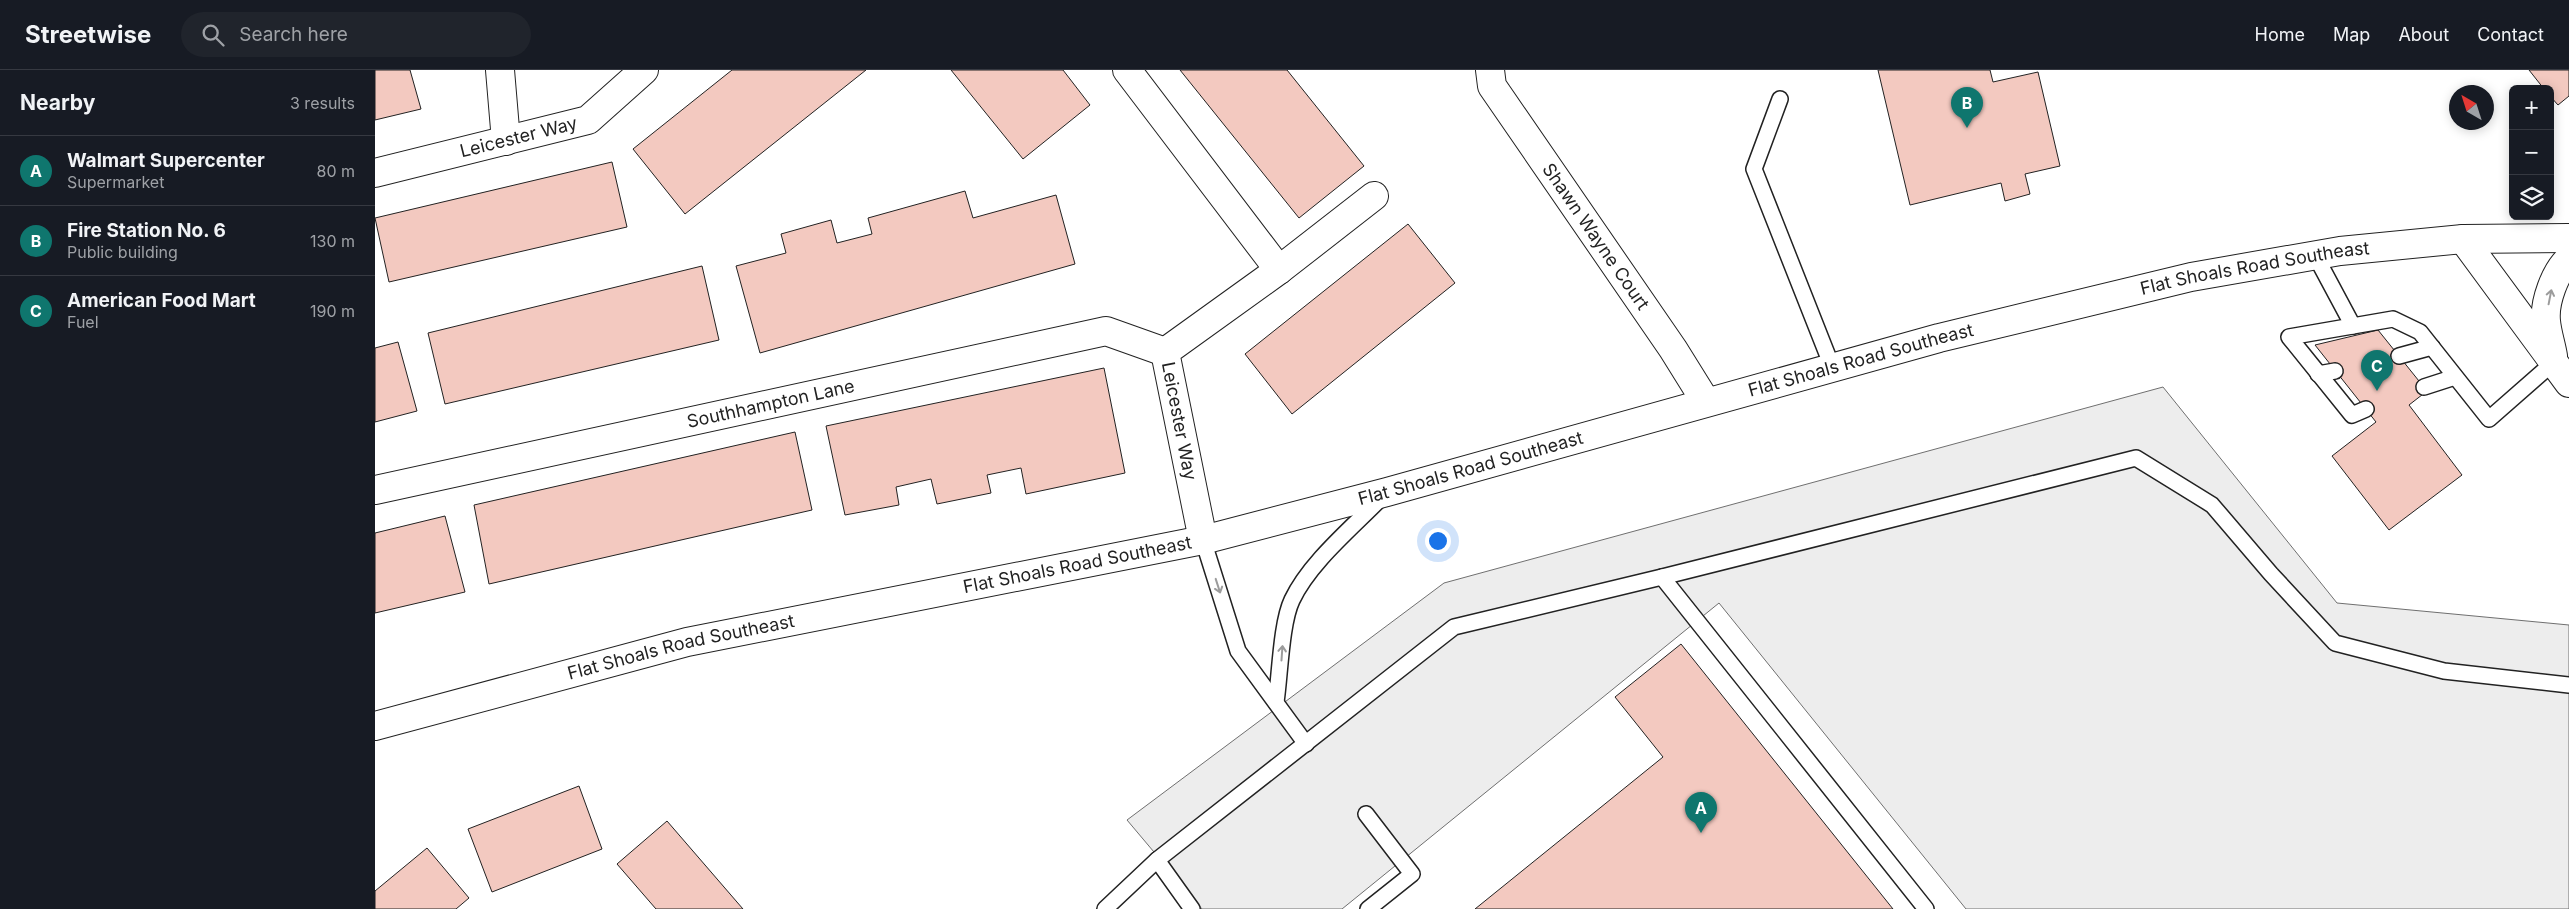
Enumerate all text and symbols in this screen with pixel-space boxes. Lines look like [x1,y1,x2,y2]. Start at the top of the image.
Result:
search box [181,12,531,57]
text: Streetwise [25,20,151,49]
icon: search [199,21,227,49]
text: Search here [239,23,348,46]
text: Home [2255,24,2305,45]
text: Map [2333,24,2370,45]
text: About [2398,24,2449,45]
text: Contact [2477,24,2544,45]
north arrow [2449,85,2494,130]
map controls [2509,85,2554,220]
button: + [2509,85,2554,130]
pin: B [1951,87,1983,128]
text: Nearby [20,90,95,115]
text: 3 results [290,93,355,113]
street label: Leicester Way [458,112,579,161]
button: − [2509,130,2554,175]
text: Walmart Supercenter [67,149,265,172]
street label: Shawn Wayne Court [1538,159,1654,314]
text: A [30,161,42,181]
text: 80 m [316,161,355,181]
text: Supermarket [67,172,164,192]
button: layers [2509,175,2554,220]
text: Fire Station No. 6 [67,219,226,242]
text: B [31,231,41,251]
text: 130 m [310,231,355,251]
street label: Flat Shoals Road Southeast [2138,237,2370,299]
text: Public building [67,242,178,262]
text: American Food Mart [67,289,256,312]
one-way arrow [2545,290,2555,306]
text: C [30,301,42,321]
text: 190 m [310,301,355,321]
text: Fuel [67,312,99,332]
street label: Flat Shoals Road Southeast [1746,319,1975,401]
pin: C [2361,350,2393,391]
street label: Leicester Way [1158,360,1201,482]
street label: Southhampton Lane [685,375,856,432]
street label: Flat Shoals Road Southeast [1356,427,1585,509]
your location [1425,528,1451,554]
street label: Flat Shoals Road Southeast [961,531,1193,597]
one-way arrow [1213,578,1223,594]
street label: Flat Shoals Road Southeast [565,610,796,684]
one-way arrow [1277,646,1286,662]
pin: A [1685,792,1717,833]

